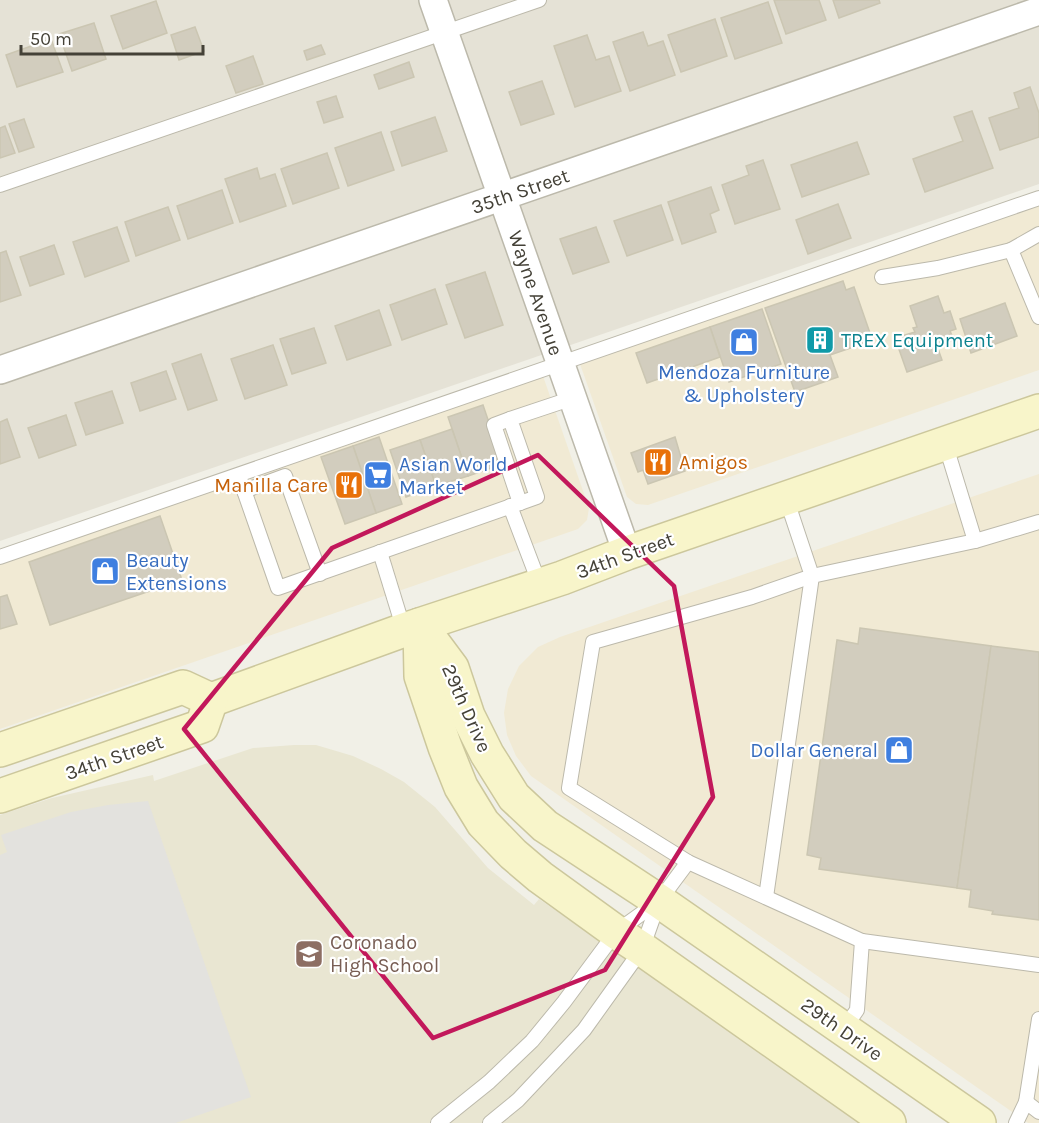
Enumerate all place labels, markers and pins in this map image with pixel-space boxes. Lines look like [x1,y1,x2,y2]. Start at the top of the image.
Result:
building icon: TREX Equipment [804,324,836,356]
shop icon: Mendoza Furniture & Upholstery [728,326,760,358]
place label: TREX Equipment [841,329,994,352]
place label: Mendoza Furniture & Upholstery [658,361,830,407]
restaurant icon: Amigos [642,446,674,478]
place label: Amigos [679,451,748,474]
place label: Asian World Market [399,453,508,499]
supermarket icon: Asian World Market [362,459,394,491]
restaurant icon: Manilla Care [333,469,365,501]
place label: Manilla Care [214,474,328,497]
place label: Beauty Extensions [126,549,227,595]
shop icon: Beauty Extensions [89,555,121,587]
shop icon: Dollar General [883,734,915,766]
place label: Dollar General [750,739,878,762]
place label: Coronado High School [330,931,439,977]
school or university icon: Coronado High School [293,938,325,970]

